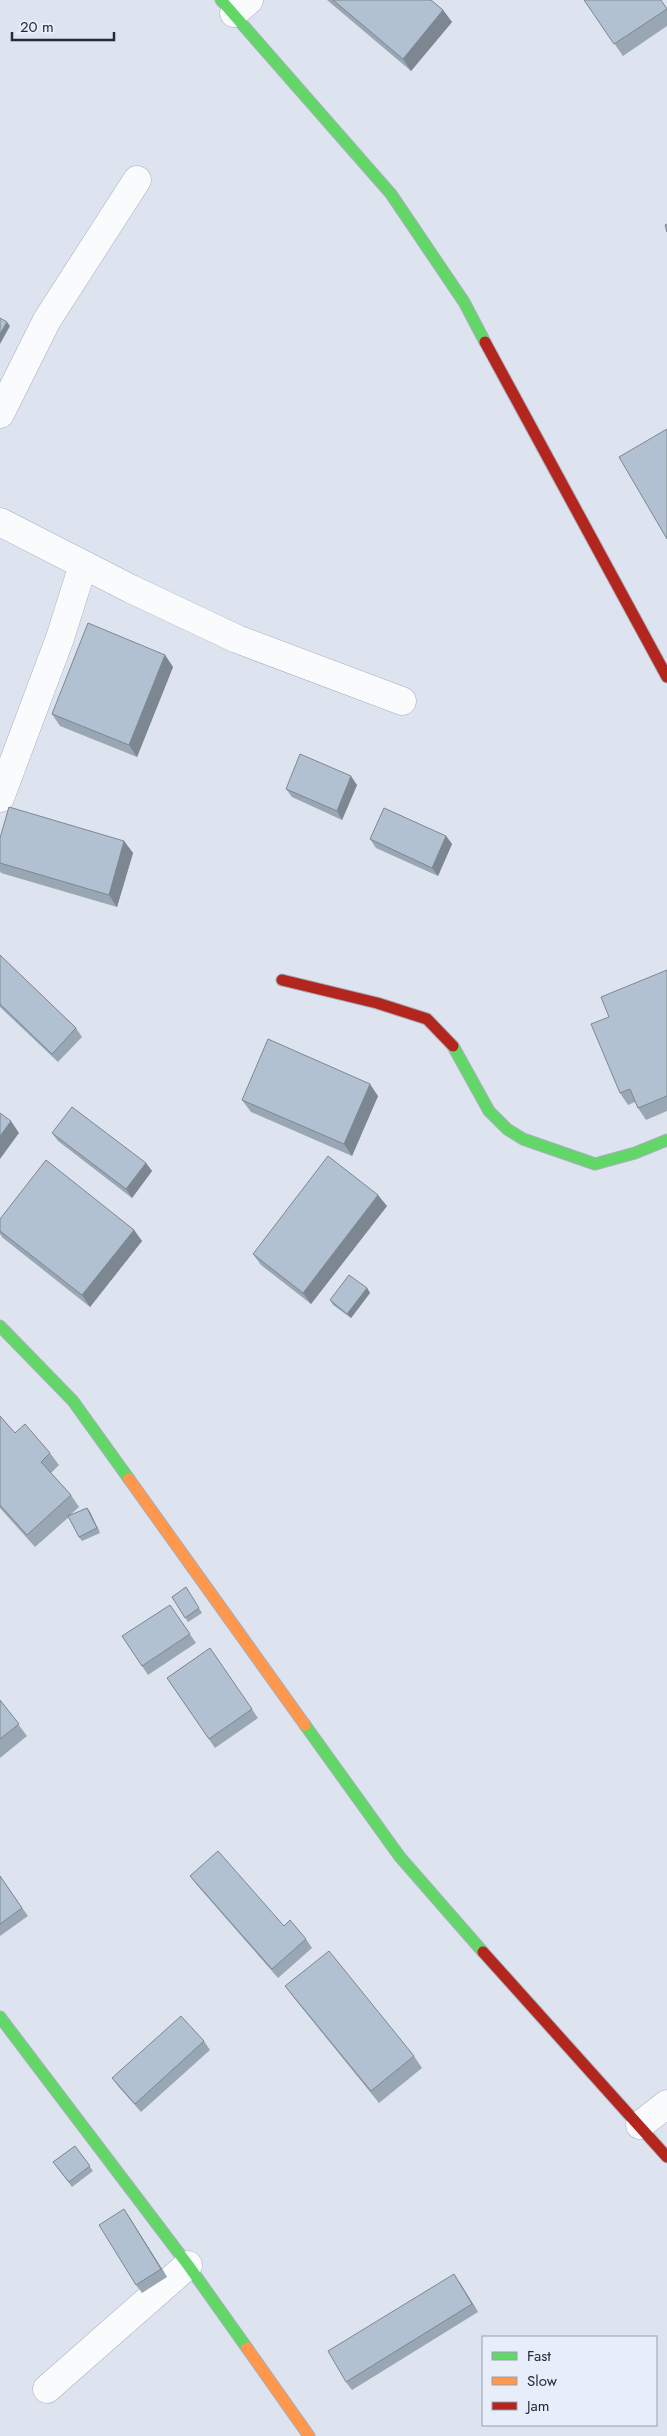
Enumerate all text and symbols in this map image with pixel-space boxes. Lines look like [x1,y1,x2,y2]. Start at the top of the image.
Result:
scale bar [12,10,115,42]
text: 20 m [20,16,54,38]
legend [482,2336,657,2426]
text: Fast [527,2345,551,2367]
text: Slow [527,2370,558,2392]
text: Jam [525,2395,550,2417]

